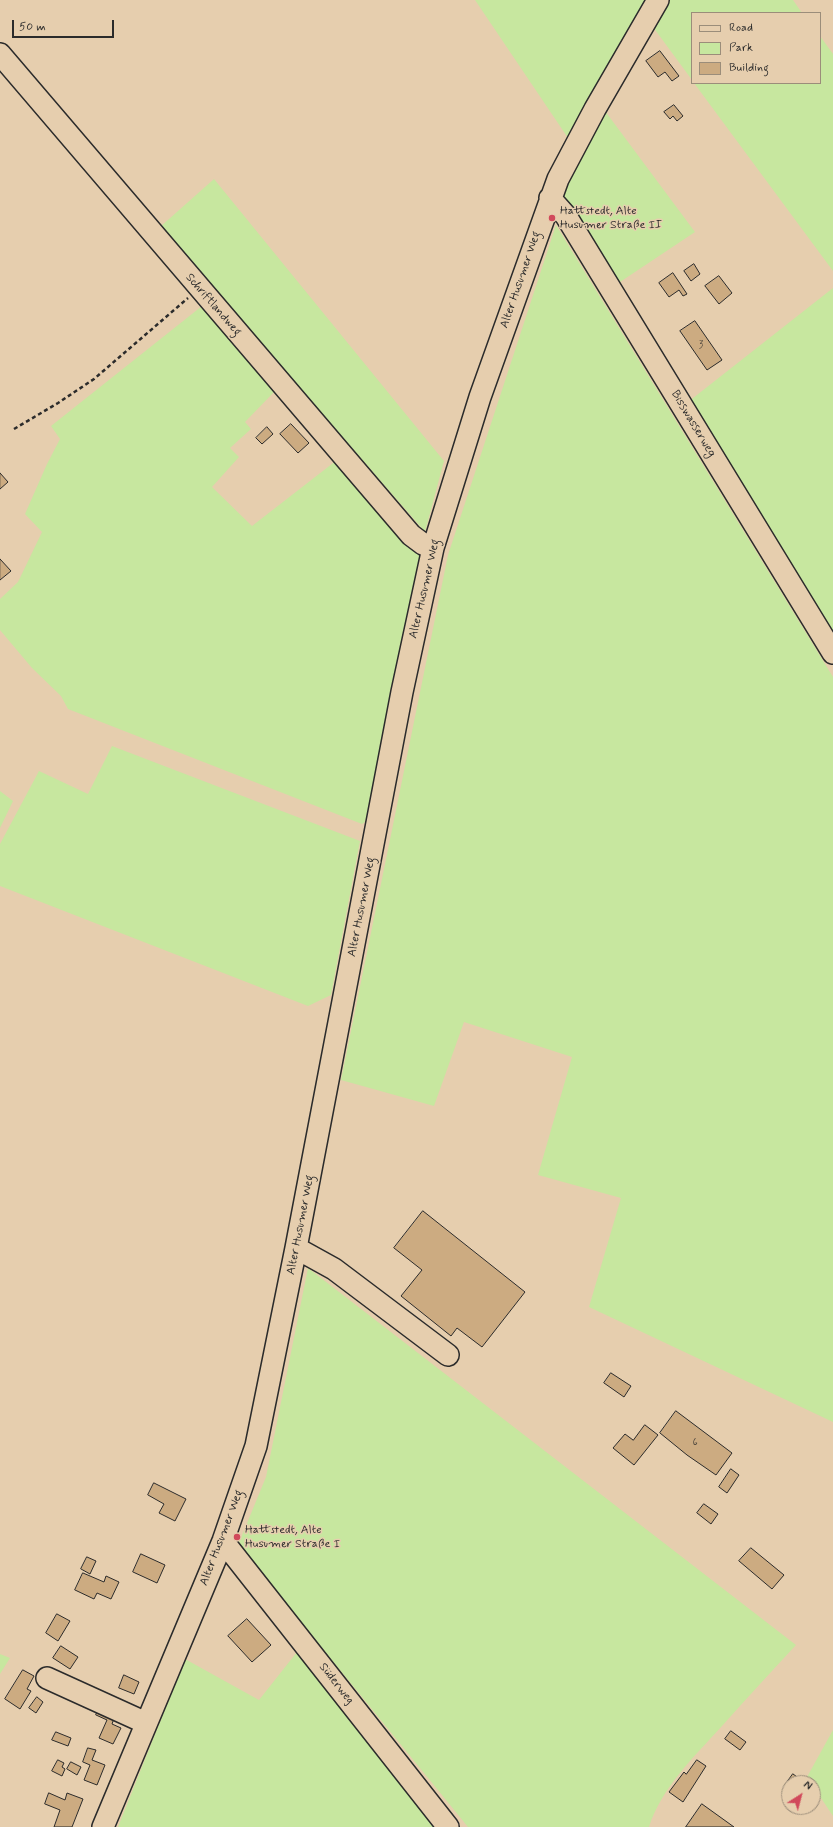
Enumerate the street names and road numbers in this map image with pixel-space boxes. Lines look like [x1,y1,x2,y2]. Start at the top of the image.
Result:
street label: Alter Husumer Weg [498,230,544,330]
street label: Schriftlandweg [182,271,244,339]
street label: Bisswasserweg [667,388,719,460]
street label: Alter Husumer Weg [407,538,443,640]
street label: Alter Husumer Weg [345,856,379,958]
street label: Alter Husumer Weg [284,1174,318,1276]
street label: Alter Husumer Weg [197,1488,247,1588]
street label: Süderweg [315,1660,357,1708]

